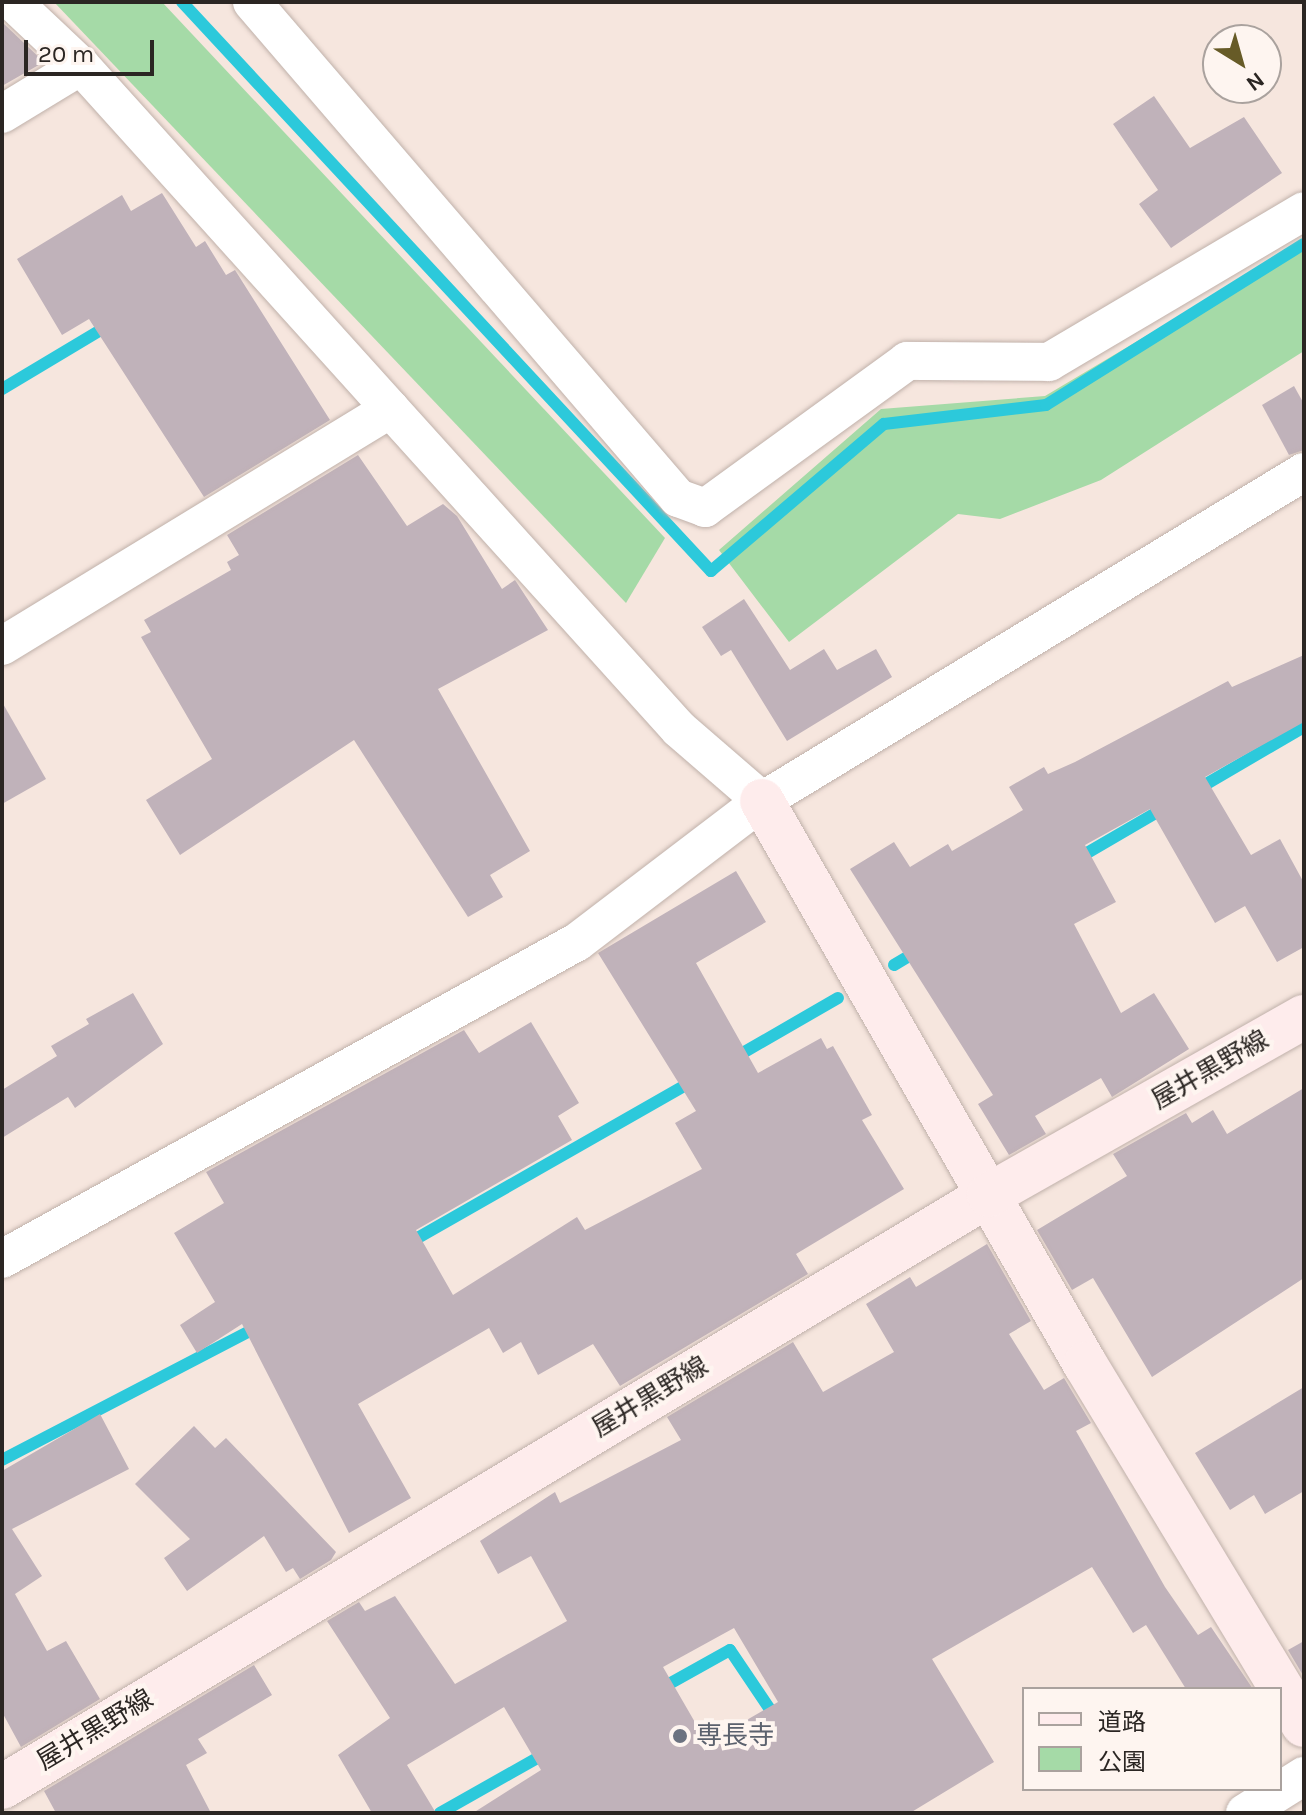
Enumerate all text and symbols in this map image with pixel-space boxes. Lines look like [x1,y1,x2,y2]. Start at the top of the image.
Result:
scale bar [28,24,158,74]
north arrow [1202,24,1282,104]
text: 20 m [38,40,94,68]
text: N [1241,66,1269,97]
street label: 屋井黒野線 [1146,1024,1274,1116]
street label: 屋井黒野線 [586,1350,714,1444]
street label: 屋井黒野線 [31,1683,159,1777]
legend [1022,1687,1282,1791]
text: 道路 [1098,1708,1146,1736]
place label: 専長寺 [696,1720,774,1752]
marker: 専長寺 [671,1727,689,1745]
text: 公園 [1098,1748,1146,1776]

